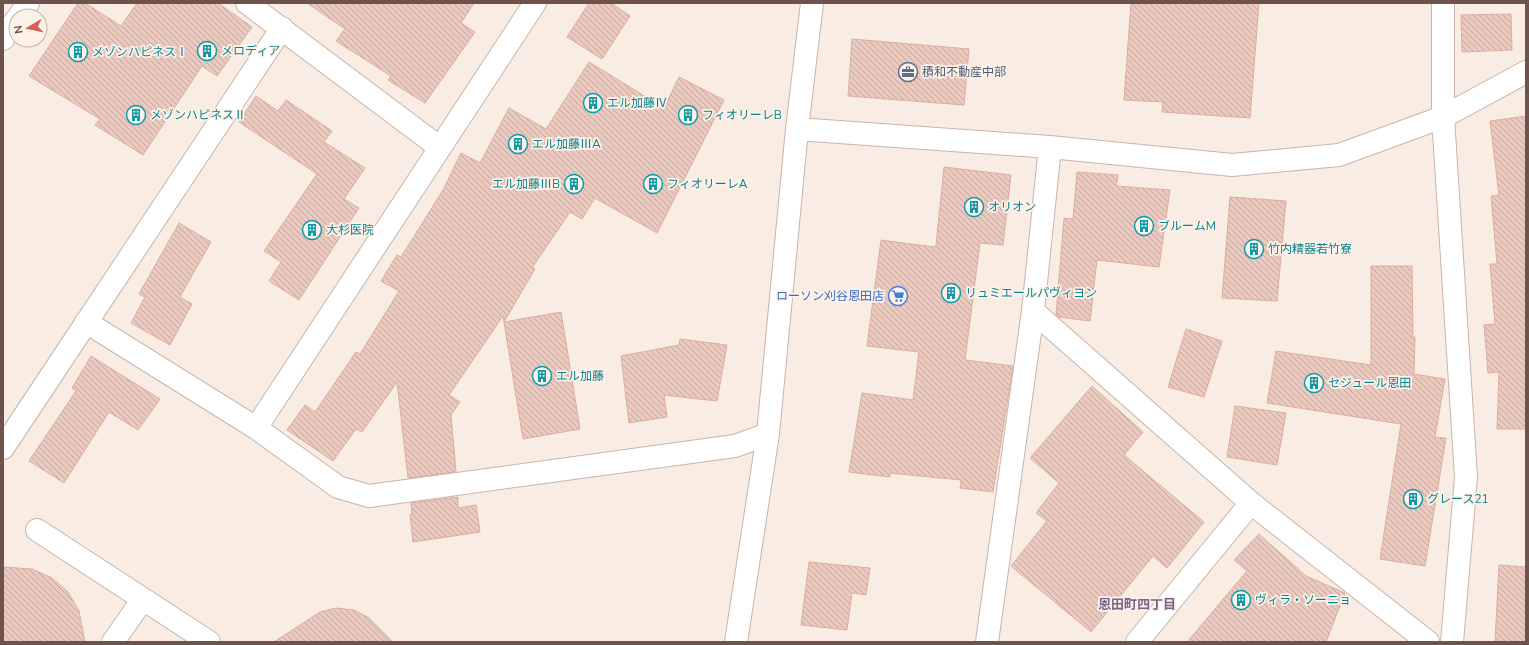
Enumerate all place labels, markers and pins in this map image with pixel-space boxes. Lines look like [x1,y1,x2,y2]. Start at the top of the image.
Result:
building icon: メロディア [196,40,218,62]
building icon: メゾンハピネスⅠ [67,41,89,63]
place label: メロディア [221,43,280,59]
place label: メゾンハピネスⅠ [92,44,188,60]
office icon: 積和不動産中部 [897,61,919,83]
place label: 積和不動産中部 [922,64,1006,80]
building icon: エル加藤Ⅳ [582,92,604,114]
place label: エル加藤Ⅳ [607,95,667,111]
building icon: メゾンハピネスⅡ [125,104,147,126]
building icon: フィオリーレB [677,104,699,126]
place label: メゾンハピネスⅡ [150,107,246,123]
place label: フィオリーレB [702,107,782,123]
building icon: エル加藤ⅢA [507,133,529,155]
place label: エル加藤ⅢA [532,136,601,152]
building icon: エル加藤ⅢB [563,173,585,195]
building icon: フィオリーレA [642,173,664,195]
place label: エル加藤ⅢB [492,176,560,192]
place label: フィオリーレA [667,176,748,192]
building icon: オリオン [963,196,985,218]
place label: オリオン [988,199,1036,215]
building icon: ブルームM [1133,215,1155,237]
place label: ブルームM [1158,218,1216,234]
building icon: 大杉医院 [301,219,323,241]
place label: 大杉医院 [326,222,374,238]
building icon: 竹内精器若竹寮 [1243,238,1265,260]
place label: 竹内精器若竹寮 [1268,241,1352,257]
building icon: リュミエールパヴィヨン [940,282,962,304]
supermarket icon: ローソン刈谷恩田店 [887,285,909,307]
place label: リュミエールパヴィヨン [965,285,1097,301]
place label: ローソン刈谷恩田店 [776,288,884,304]
building icon: エル加藤 [531,365,553,387]
place label: エル加藤 [556,368,604,384]
building icon: セジュール恩田 [1303,372,1325,394]
place label: セジュール恩田 [1328,375,1411,391]
building icon: グレース21 [1402,488,1424,510]
place label: グレース21 [1427,491,1489,507]
building icon: ヴィラ・ソーニョ [1230,589,1252,611]
place label: ヴィラ・ソーニョ [1255,592,1351,608]

